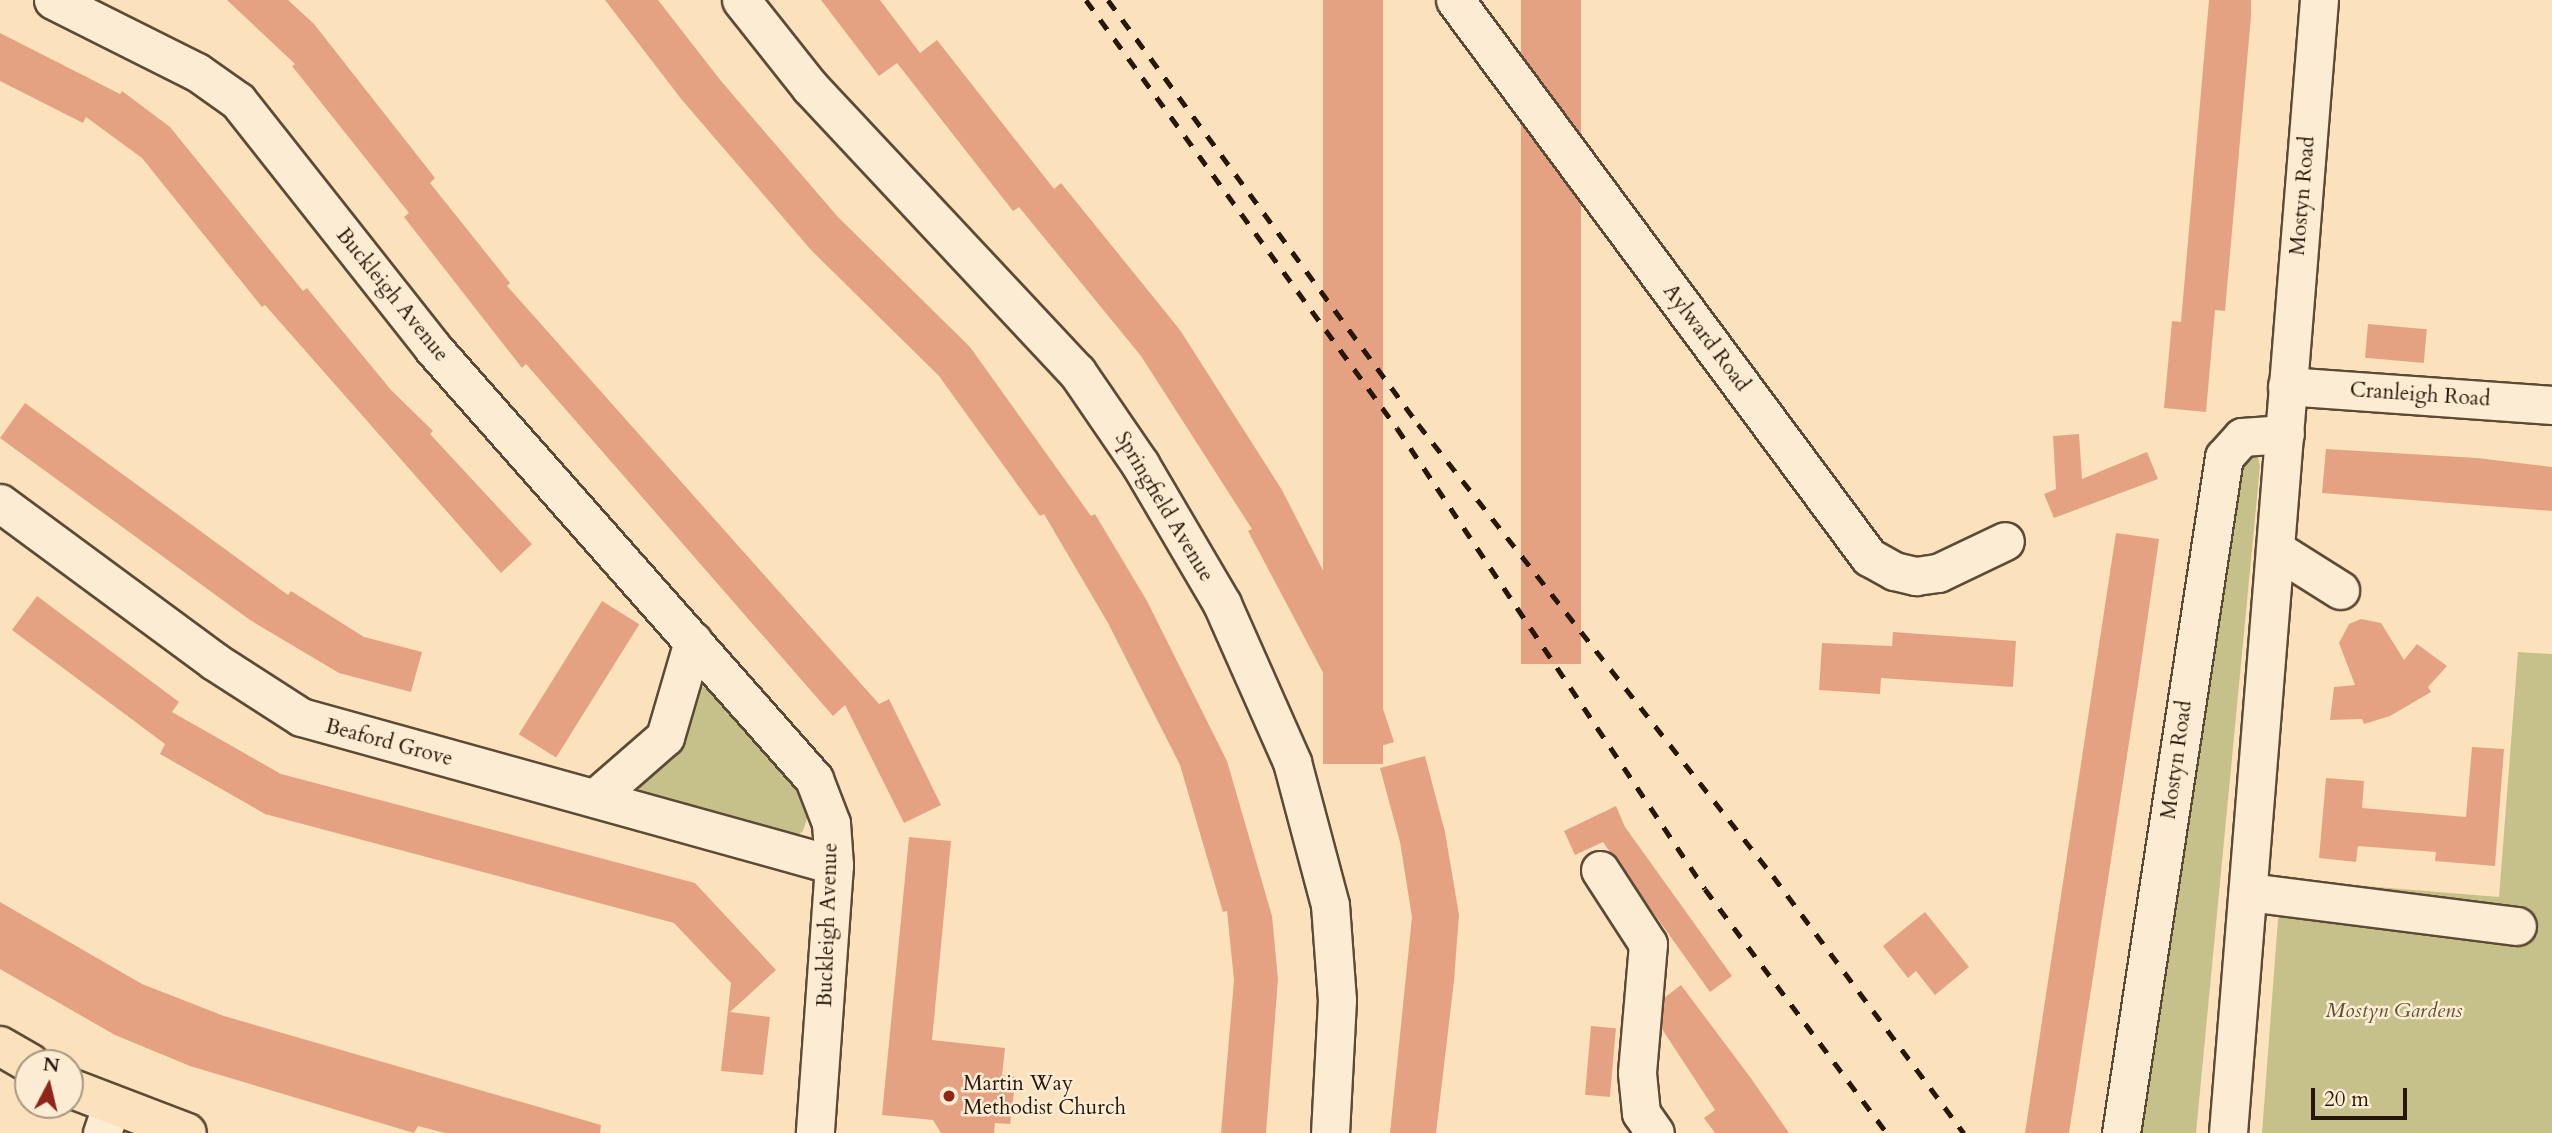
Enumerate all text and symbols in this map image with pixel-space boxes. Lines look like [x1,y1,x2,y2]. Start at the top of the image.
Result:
street label: Mostyn Road [2285,135,2321,257]
street label: Buckleigh Avenue [330,223,454,367]
street label: Aylward Road [1657,279,1755,397]
street label: Cranleigh Road [2349,378,2491,412]
street label: Springfield Avenue [1109,427,1219,587]
street label: Mostyn Road [2156,699,2198,821]
street label: Beaford Grove [323,714,455,772]
street label: Buckleigh Avenue [813,842,843,1008]
park label: Mostyn Gardens [2326,998,2462,1024]
north arrow [14,1049,84,1119]
text: N [42,1051,61,1079]
place label: Martin Way Methodist Church [963,1071,1126,1121]
scale bar [2314,1074,2410,1118]
text: 20 m [2324,1085,2369,1114]
marker: Martin Way Methodist Church [941,1088,957,1104]

